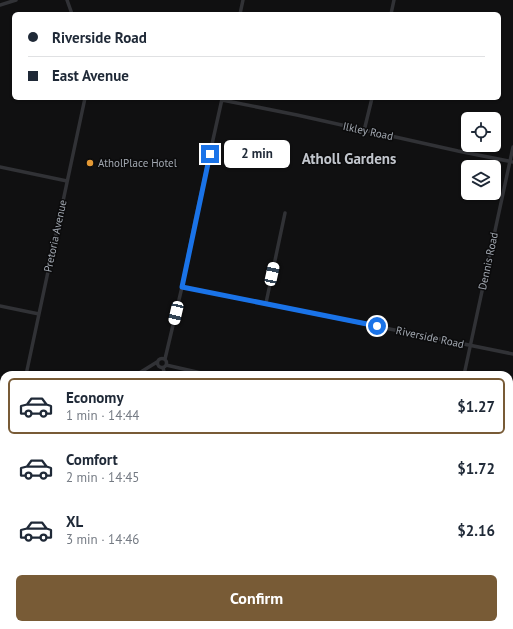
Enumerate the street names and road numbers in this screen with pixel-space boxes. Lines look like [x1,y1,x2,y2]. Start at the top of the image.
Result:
street label: Ilkley Road [342,119,395,143]
street label: Pretoria Avenue [40,198,70,273]
street label: Dennis Road [475,231,501,291]
street label: Riverside Road [395,323,465,351]

